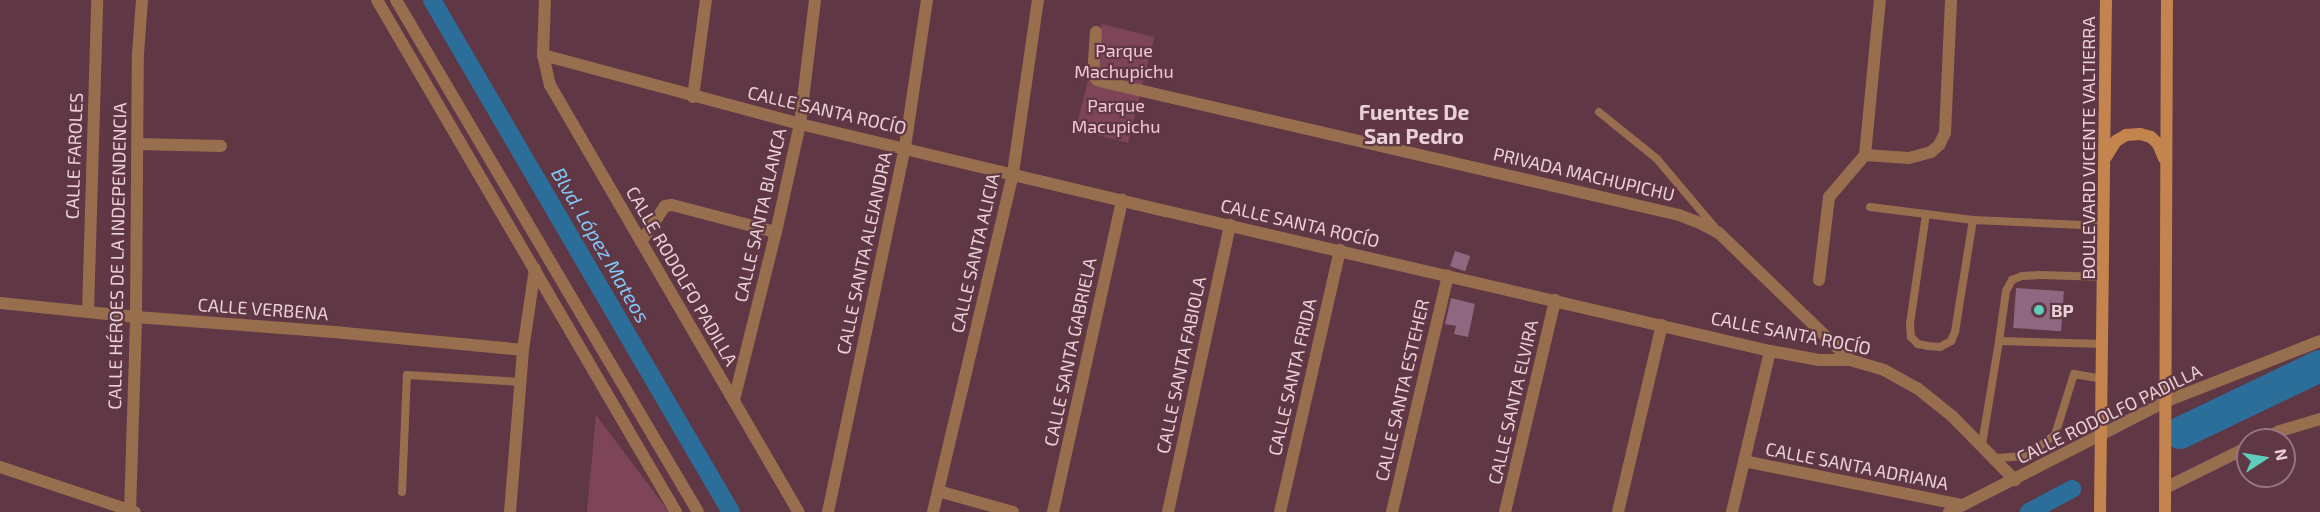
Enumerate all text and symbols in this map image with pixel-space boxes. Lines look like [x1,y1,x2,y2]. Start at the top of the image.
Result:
street label: BOULEVARD VICENTE VALTIERRA [2077,16,2099,280]
park label: Parque Machupichu [1074,40,1174,82]
street label: CALLE SANTA ROCÍO [745,81,909,139]
street label: CALLE FAROLES [61,92,87,220]
park label: Parque Macupichu [1071,95,1161,138]
district label: Fuentes De San Pedro [1359,99,1469,149]
street label: CALLE HÉROES DE LA INDEPENDENCIA [104,102,130,410]
street label: CALLE SANTA BLANCA [729,126,791,304]
street label: PRIVADA MACHUPICHU [1491,143,1677,205]
street label: CALLE SANTA ALEJANDRA [832,149,896,357]
water label: Blvd. López Mateos [547,163,655,327]
street label: CALLE SANTA ALICIA [946,171,1004,335]
street label: CALLE RODOLFO PADILLA [622,182,742,370]
street label: CALLE SANTA ROCÍO [1218,194,1382,252]
street label: CALLE SANTA GABRIELA [1039,256,1101,448]
street label: CALLE SANTA FABIOLA [1152,274,1210,456]
street label: CALLE VERBENA [197,294,329,324]
street label: CALLE SANTA FRIDA [1263,296,1321,458]
street label: CALLE SANTA ESTEHER [1370,297,1434,483]
place label: BP [2051,299,2074,321]
marker: BP [2032,303,2046,317]
street label: CALLE SANTA ROCÍO [1709,307,1873,359]
street label: CALLE SANTA ELVIRA [1484,317,1542,487]
street label: CALLE RODOLFO PADILLA [2013,360,2205,468]
north arrow [2236,428,2296,488]
street label: CALLE SANTA ADRIANA [1763,438,1951,494]
text: N [2272,447,2293,462]

